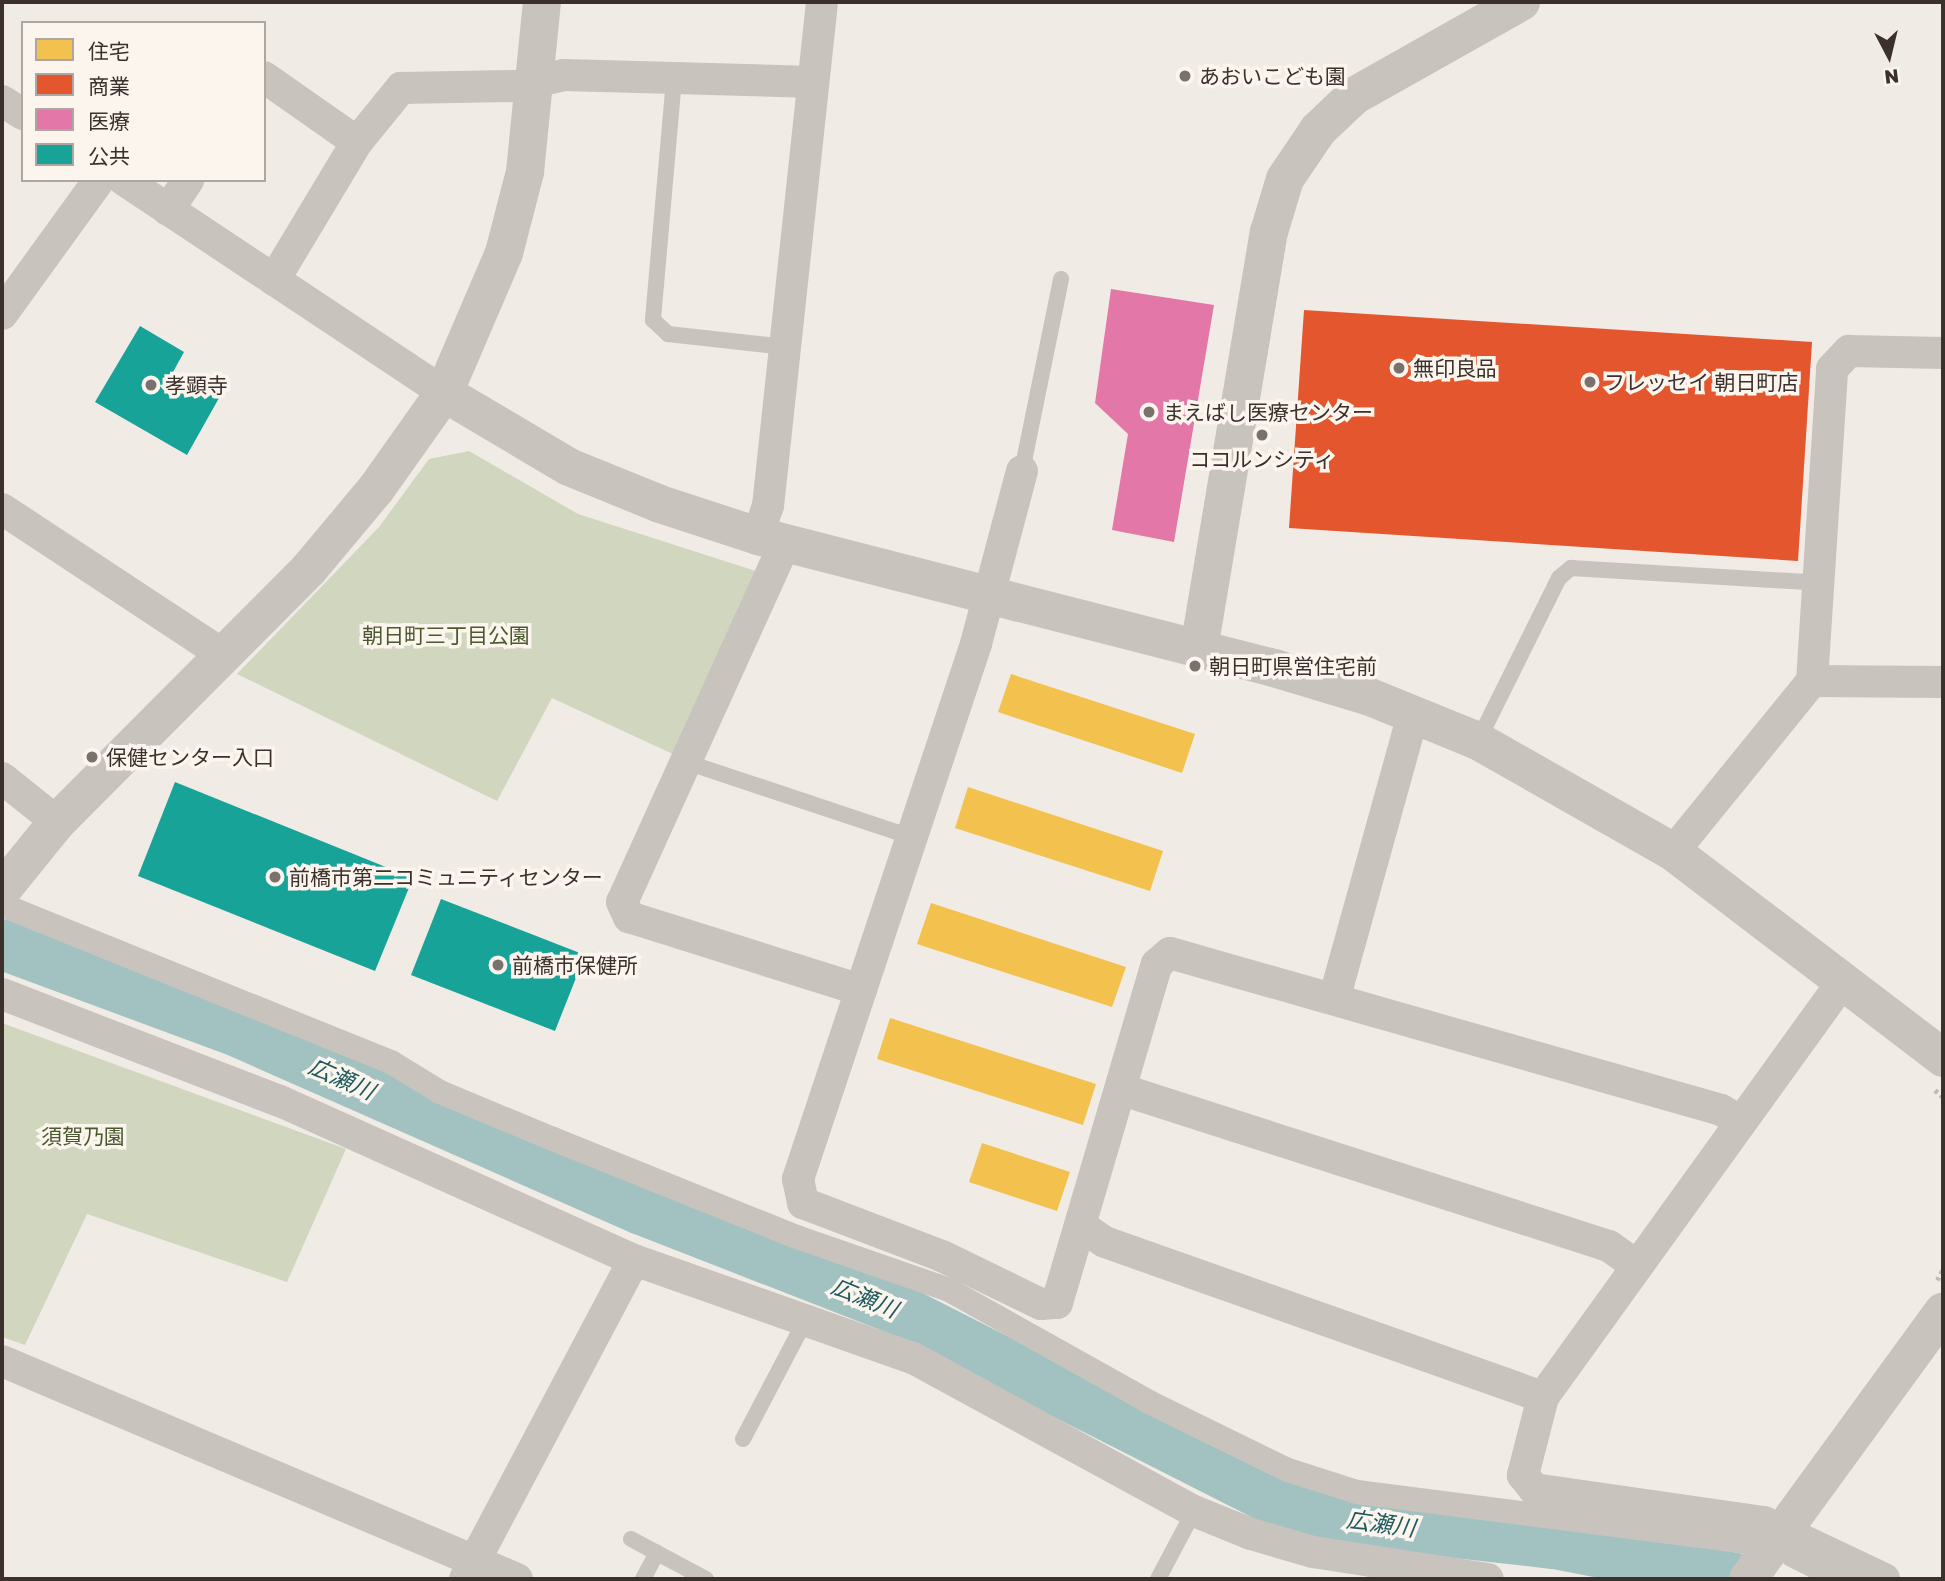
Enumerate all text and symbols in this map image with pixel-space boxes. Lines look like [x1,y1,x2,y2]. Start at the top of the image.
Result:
legend [21,21,266,182]
north arrow [1854,21,1924,91]
text: 住宅 [88,38,130,64]
place label: あおいこども園 [1199,63,1346,89]
text: N [1883,65,1900,90]
marker: あおいこども園 [1177,68,1193,84]
text: 商業 [88,73,130,99]
text: 医療 [88,108,130,134]
text: 公共 [88,143,130,169]
place label: 無印良品 [1413,355,1497,381]
marker: 無印良品 [1391,360,1407,376]
place label: フレッセイ 朝日町店 [1604,369,1798,395]
place label: 孝顕寺 [165,372,228,398]
marker: フレッセイ 朝日町店 [1582,374,1598,390]
marker: 孝顕寺 [143,377,159,393]
place label: まえばし医療センター [1163,399,1373,425]
marker: まえばし医療センター [1141,404,1157,420]
marker: ココルンシティ [1254,427,1270,443]
place label: ココルンシティ [1189,446,1335,472]
park label: 朝日町三丁目公園 [362,622,530,648]
place label: 朝日町県営住宅前 [1209,653,1377,679]
marker: 朝日町県営住宅前 [1187,658,1203,674]
place label: 保健センター入口 [106,744,274,770]
marker: 保健センター入口 [84,749,100,765]
place label: 前橋市第二コミュニティセンター [289,864,604,890]
marker: 前橋市第二コミュニティセンター [267,869,283,885]
place label: 前橋市保健所 [512,952,638,978]
marker: 前橋市保健所 [490,957,506,973]
water label: 広瀬川 [305,1051,379,1105]
park label: 須賀乃園 [41,1123,125,1149]
water label: 広瀬川 [828,1271,902,1323]
water label: 広瀬川 [1345,1505,1417,1541]

